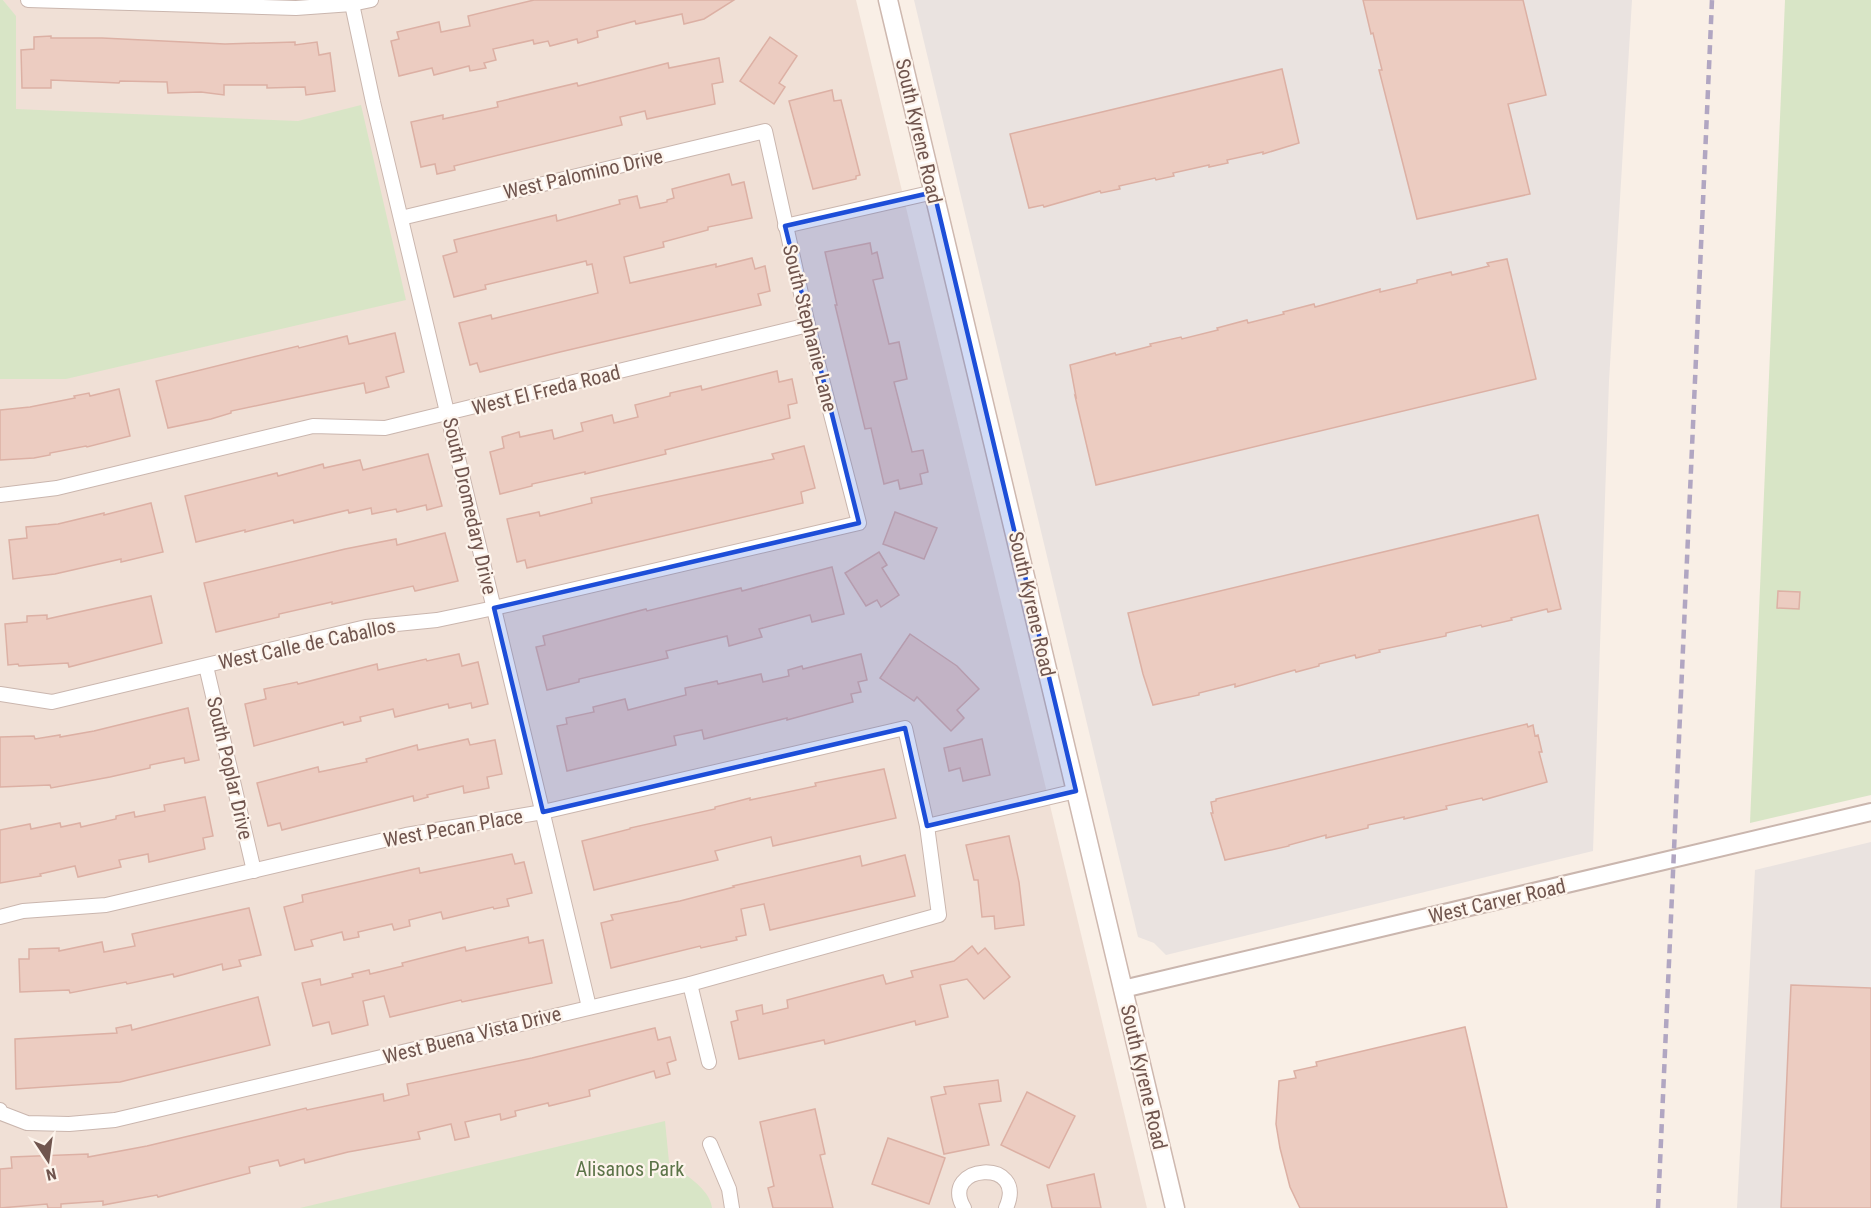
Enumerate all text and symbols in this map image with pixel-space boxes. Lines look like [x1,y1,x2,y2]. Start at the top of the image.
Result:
street label: South Kyrene Road [891,56,947,206]
street label: West Palomino Drive [501,144,665,204]
street label: South Stephanie Lane [778,242,842,414]
street label: West El Freda Road [469,360,623,420]
street label: South Dromedary Drive [438,415,502,597]
street label: South Kyrene Road [1004,529,1060,679]
street label: West Calle de Caballos [216,613,398,675]
street label: South Poplar Drive [202,694,258,842]
street label: West Pecan Place [381,804,525,852]
street label: West Carver Road [1426,874,1568,928]
street label: West Buena Vista Drive [380,1001,564,1069]
street label: South Kyrene Road [1116,1002,1172,1152]
north arrow [18,1130,78,1190]
park label: Alisanos Park [576,1157,684,1181]
text: N [44,1164,58,1184]

